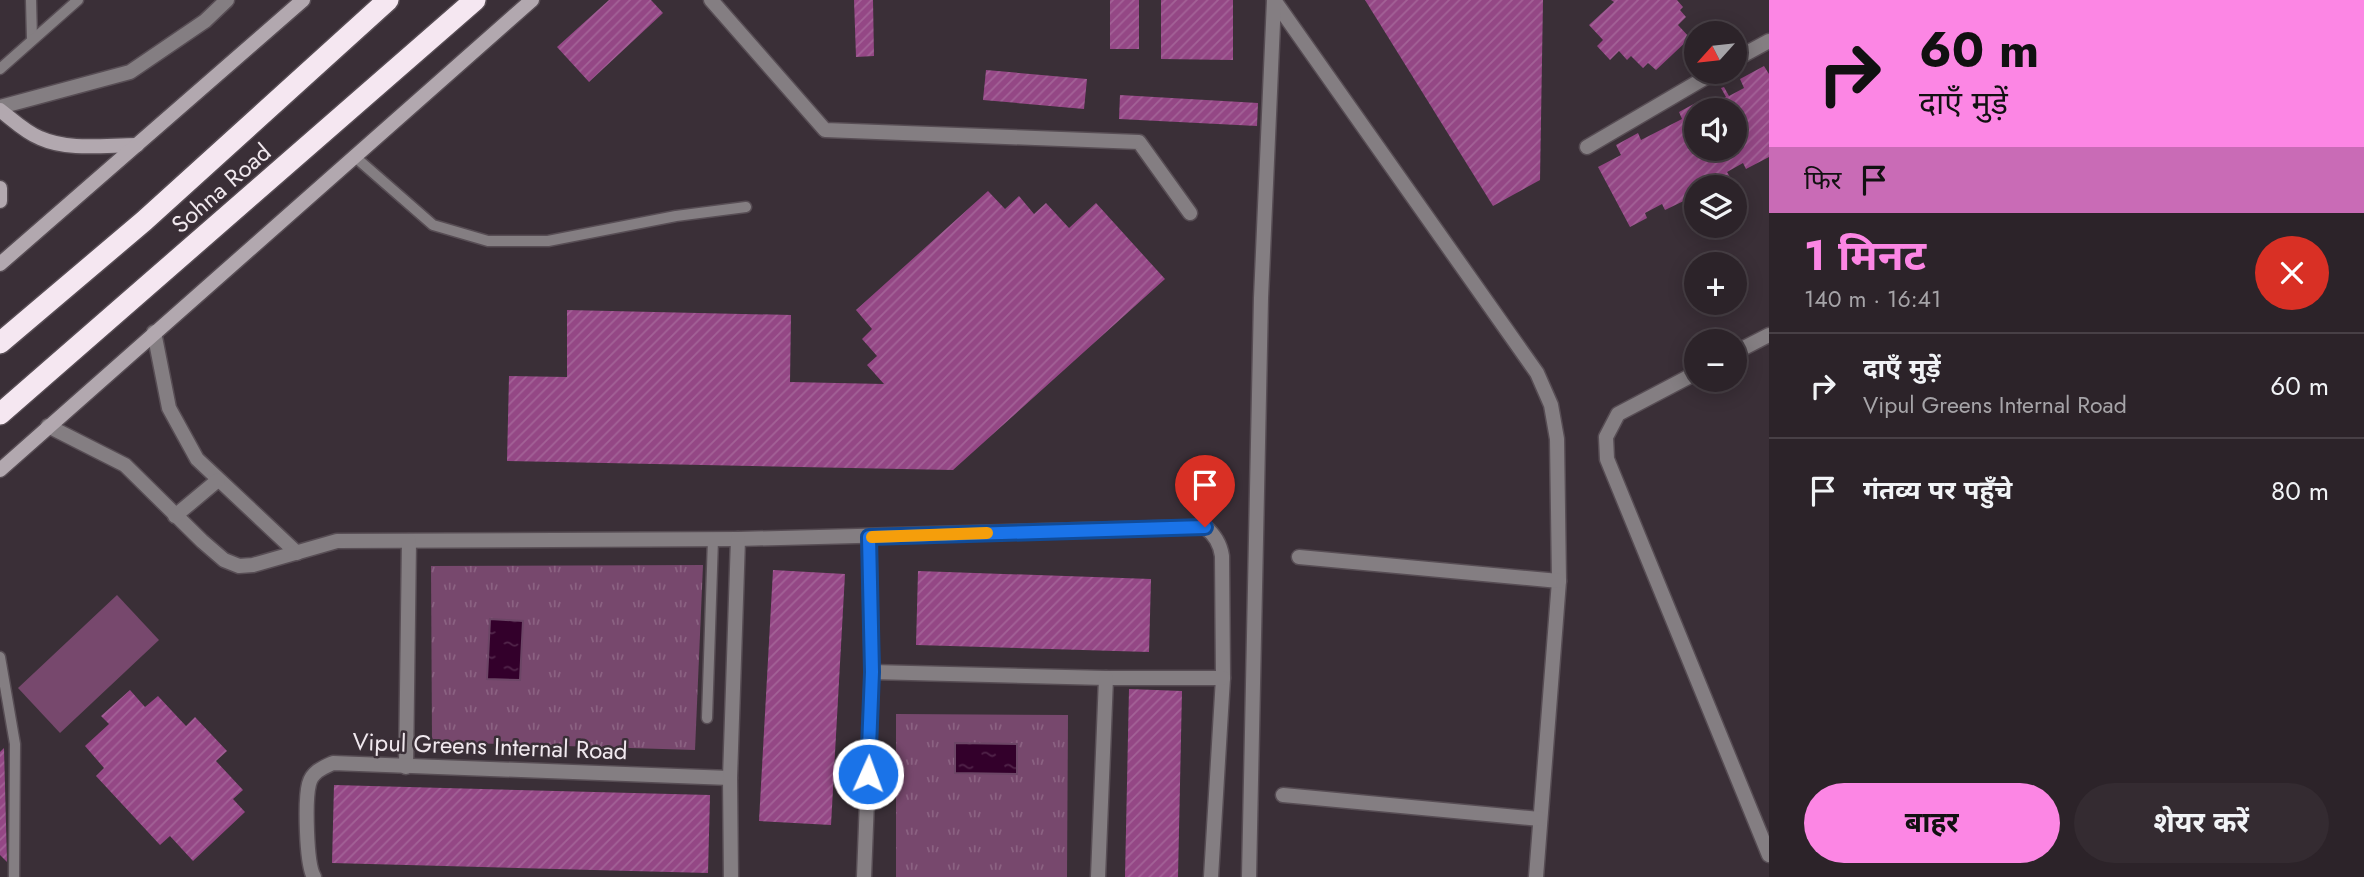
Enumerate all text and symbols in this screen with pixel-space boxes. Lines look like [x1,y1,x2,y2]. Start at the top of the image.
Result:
text: 60 m [1919,15,2039,85]
north arrow [1684,21,1746,84]
map controls [1684,21,1747,392]
icon: right [1804,28,1895,119]
text: दाएँ मुड़ें [1919,80,2008,126]
button: sound [1684,98,1747,161]
street label: Sohna Road [163,135,279,241]
text: फिर [1804,161,1841,199]
icon: arrive [1855,161,1893,199]
button: layers [1684,175,1747,238]
text: 1 मिनट [1804,225,1926,286]
button: close [2255,236,2329,310]
button: + [1684,252,1747,315]
text: 140 m · 16:41 [1804,282,1941,316]
button: − [1684,329,1747,392]
text: दाएँ मुड़ें [1863,349,1941,387]
icon: right [1804,367,1842,405]
text: 60 m [2270,367,2329,405]
text: Vipul Greens Internal Road [1863,388,2127,422]
pin [1175,455,1235,527]
icon: arrive [1186,466,1224,504]
text: गंतव्य पर पहुँचे [1863,471,2012,509]
icon: arrive [1804,472,1842,510]
text: 80 m [2271,472,2329,510]
street label: Vipul Greens Internal Road [352,724,628,768]
position arrow [831,737,905,811]
button: बाहर [1804,783,2060,863]
button: शेयर करें [2074,783,2329,863]

